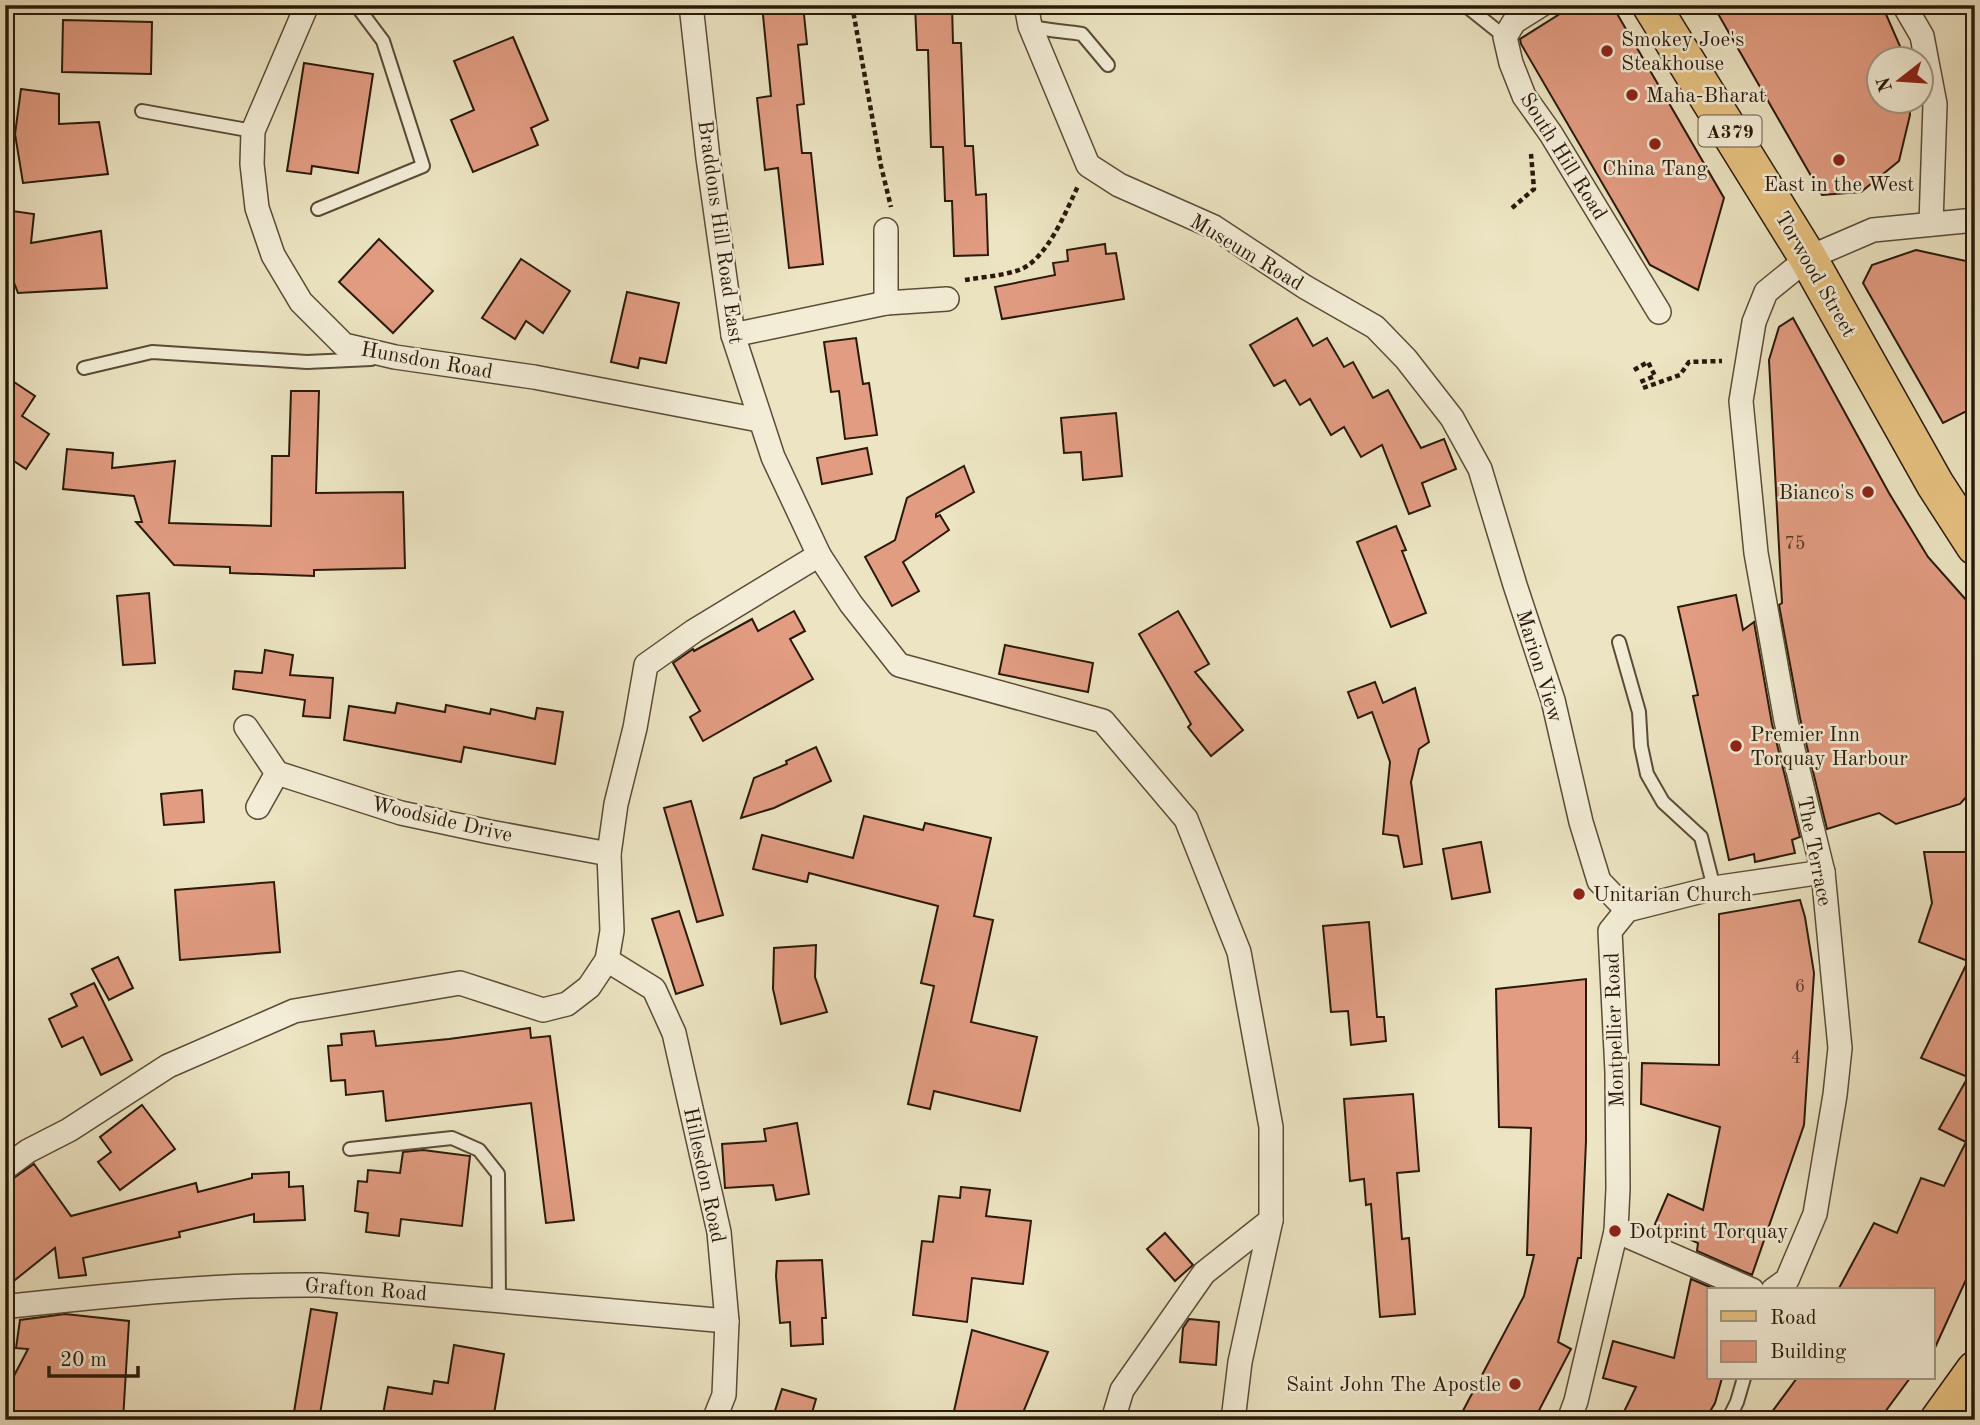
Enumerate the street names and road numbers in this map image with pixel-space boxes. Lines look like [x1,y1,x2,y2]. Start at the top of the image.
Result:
street label: South Hill Road [1515,90,1610,224]
road number: A379 [1698,116,1762,146]
street label: Braddons Hill Road East [693,119,746,345]
street label: Torwood Street [1770,208,1859,341]
street label: Museum Road [1186,211,1307,295]
street label: Hunsdon Road [359,340,494,383]
street label: Marion View [1511,608,1566,725]
street label: Woodside Drive [369,794,514,847]
street label: The Terrace [1793,795,1834,908]
street label: Montpellier Road [1602,952,1629,1108]
street label: Hillesdon Road [679,1106,728,1245]
street label: Grafton Road [304,1276,428,1305]

